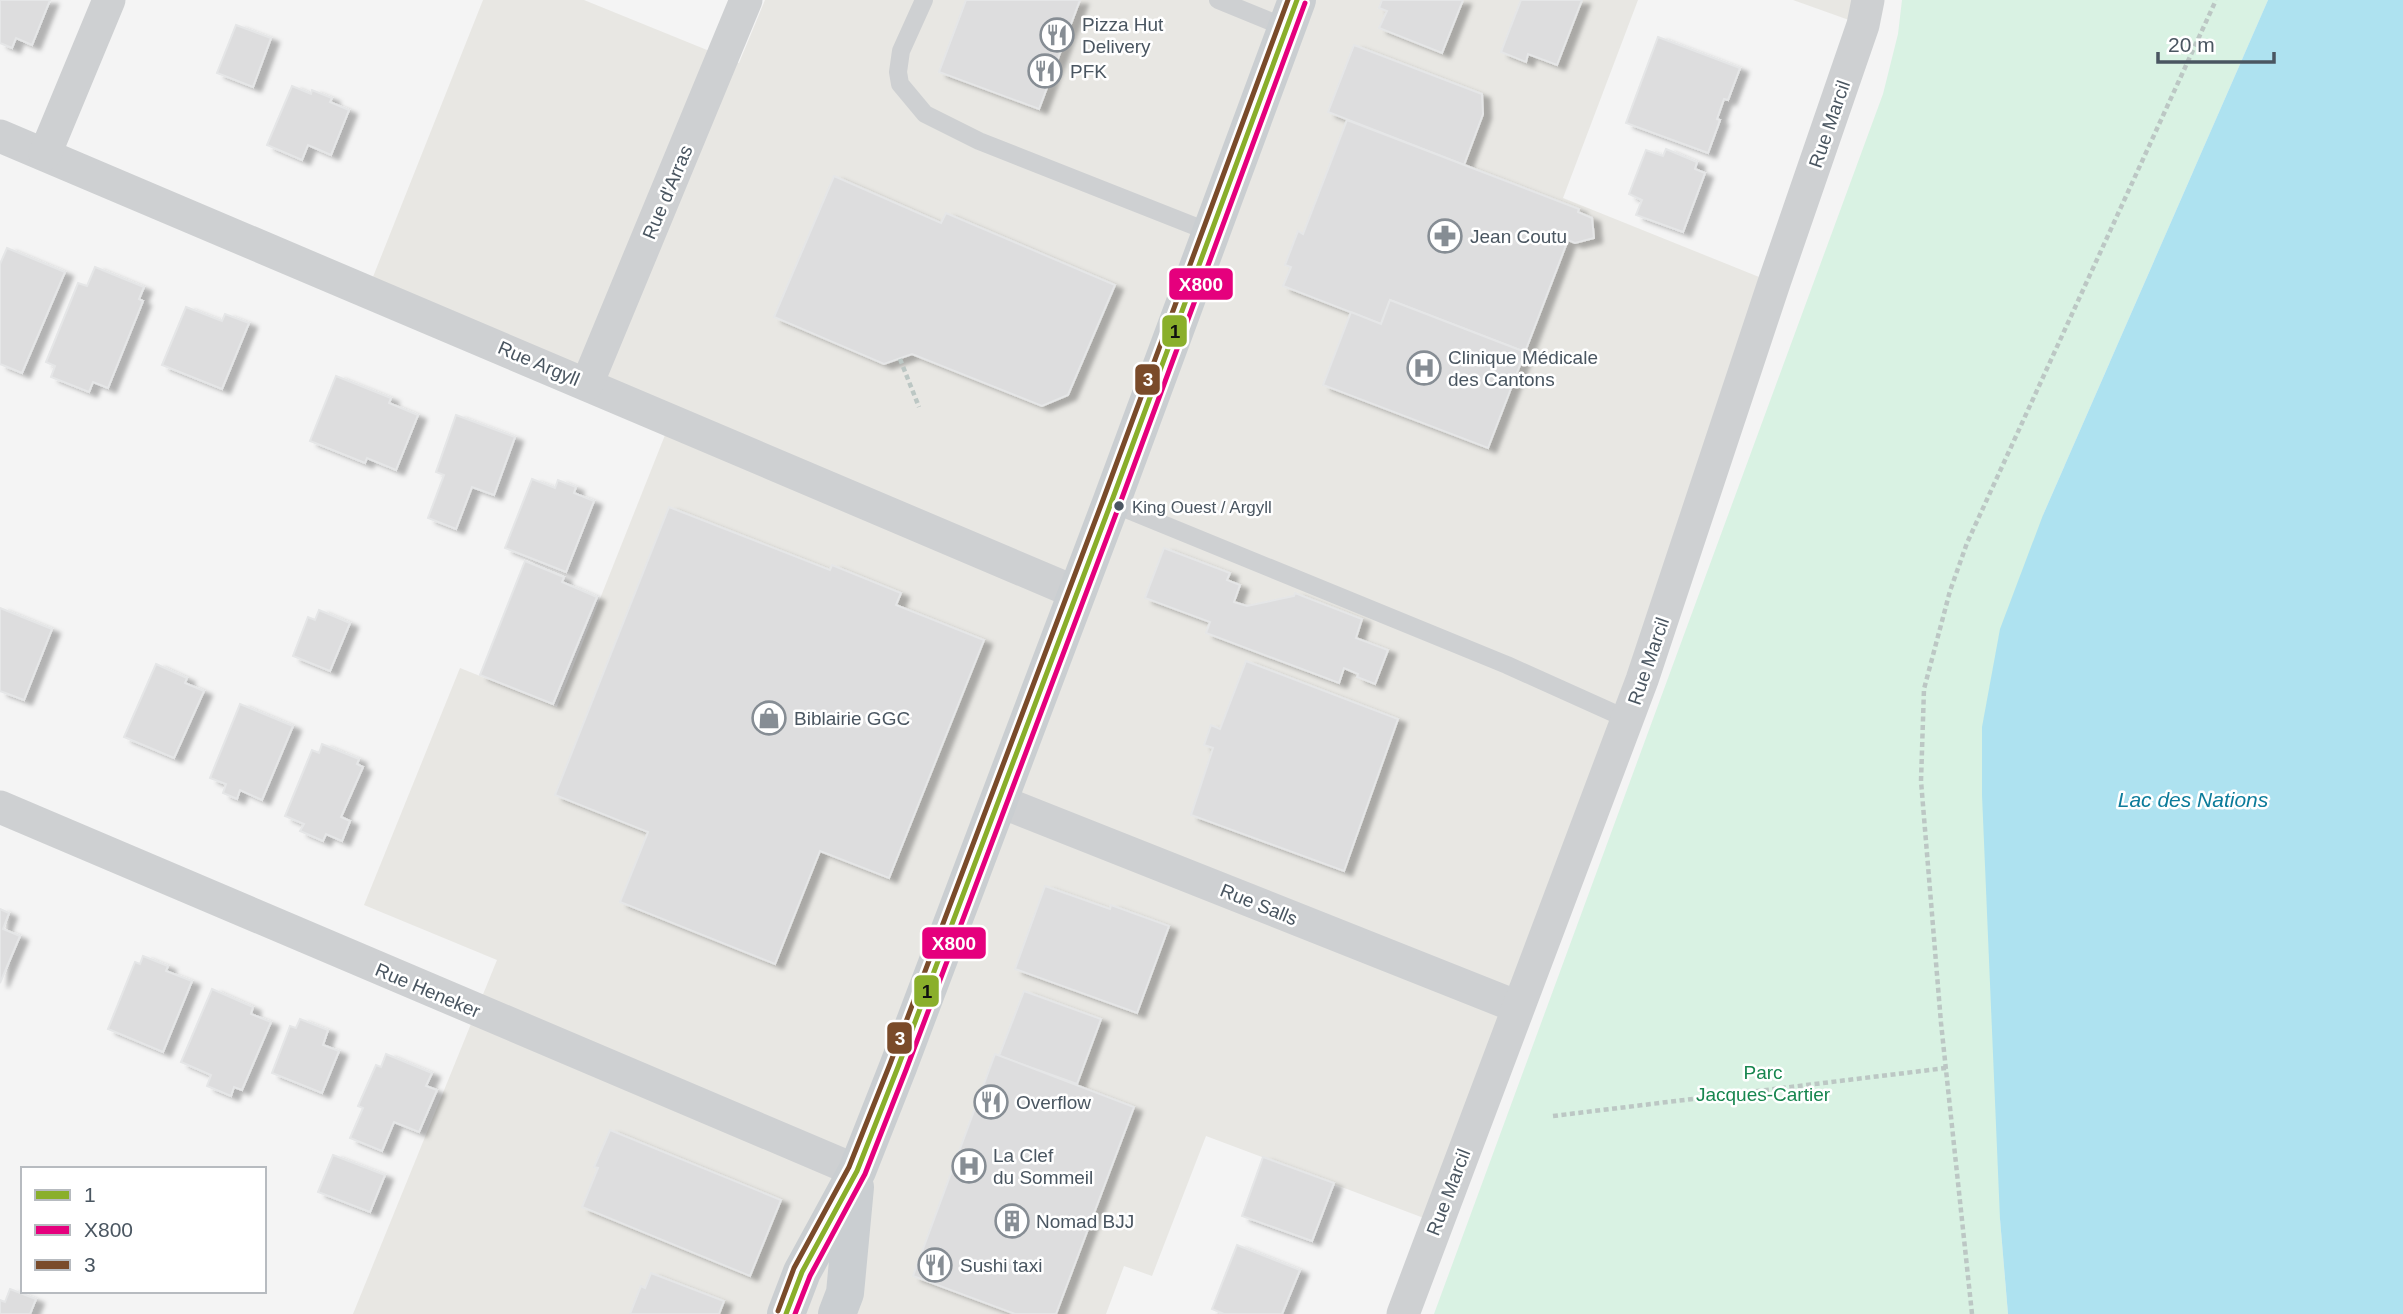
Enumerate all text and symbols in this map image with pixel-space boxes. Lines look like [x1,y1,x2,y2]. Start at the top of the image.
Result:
place label: Pizza Hut Delivery [1082,14,1164,57]
restaurant icon: Pizza Hut Delivery [1038,16,1076,54]
scale bar [2158,21,2274,65]
text: 20 m [2168,33,2215,56]
restaurant icon: PFK [1026,52,1064,90]
place label: PFK [1070,61,1107,82]
street label: Rue Marcil [1805,78,1854,171]
street label: Rue d'Arras [638,142,697,242]
pharmacy icon: Jean Coutu [1426,217,1464,255]
place label: Jean Coutu [1470,226,1567,247]
line badge: X800 [1168,267,1234,301]
text: X800 [1179,274,1223,295]
line badge: 1 [1161,314,1188,348]
text: 1 [1170,321,1181,342]
street label: Rue Argyll [495,337,583,390]
place label: Clinique Médicale des Cantons [1448,347,1598,390]
hospital icon: Clinique Médicale des Cantons [1405,349,1443,387]
line badge: 3 [1134,363,1161,396]
text: 3 [1143,369,1153,390]
place label: King Ouest / Argyll [1132,498,1272,517]
marker: King Ouest / Argyll [1112,499,1126,513]
street label: Rue Marcil [1624,615,1673,708]
shop icon: Biblairie GGC [750,699,788,737]
place label: Biblairie GGC [794,708,910,729]
water label: Lac des Nations [2118,788,2269,811]
street label: Rue Salls [1217,879,1300,929]
line badge: X800 [921,926,987,960]
text: X800 [932,933,976,954]
street label: Rue Heneker [372,959,484,1022]
line badge: 1 [913,974,940,1008]
text: 1 [922,981,933,1002]
line badge: 3 [886,1021,913,1055]
text: 3 [895,1028,905,1049]
park label: Parc Jacques-Cartier [1696,1062,1831,1105]
restaurant icon: Overflow [972,1083,1010,1121]
place label: Overflow [1016,1092,1091,1113]
place label: La Clef du Sommeil [993,1145,1093,1188]
street label: Rue Marcil [1422,1146,1475,1238]
hospital icon: La Clef du Sommeil [950,1147,988,1185]
legend [21,1167,266,1293]
text: 1 [84,1183,96,1206]
building icon: Nomad BJJ [993,1202,1031,1240]
place label: Nomad BJJ [1036,1211,1134,1232]
text: X800 [84,1218,133,1241]
restaurant icon: Sushi taxi [916,1246,954,1284]
text: 3 [84,1253,96,1276]
place label: Sushi taxi [960,1255,1042,1276]

